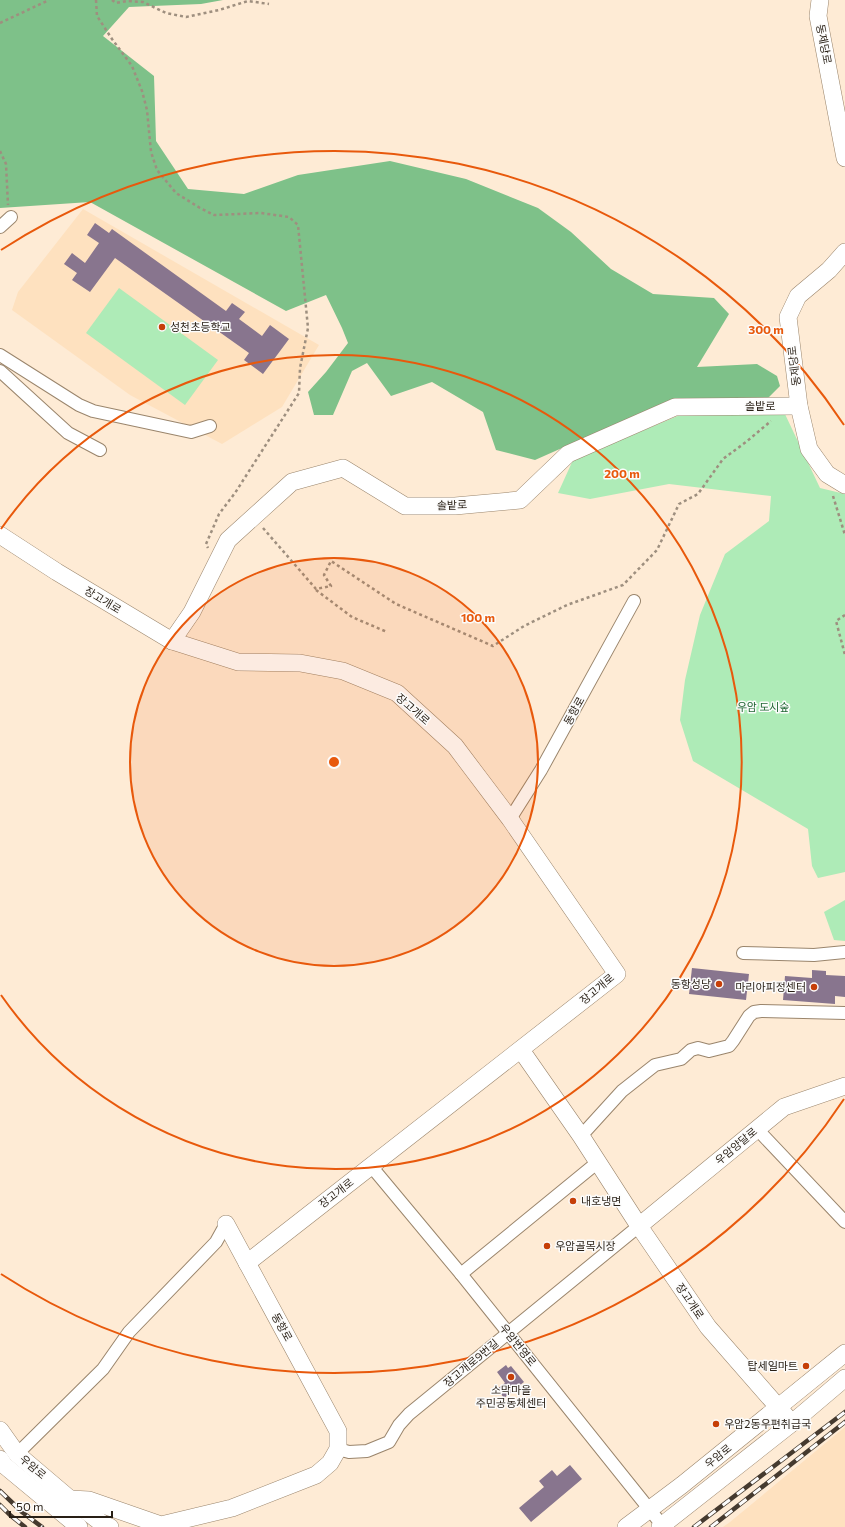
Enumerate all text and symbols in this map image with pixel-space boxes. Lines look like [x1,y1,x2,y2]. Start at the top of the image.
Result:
street label: 동제당로 [814,23,835,65]
place label: 성천초등학교 [170,320,231,333]
marker: 성천초등학교 [157,322,167,332]
text: 300 m [748,322,784,336]
street label: 동제당로 [785,345,802,387]
street label: 솔밭로 [745,399,775,412]
text: 200 m [604,466,640,480]
street label: 솔밭로 [437,497,467,512]
street label: 장고개로 [83,584,124,616]
text: 100 m [461,610,495,624]
street label: 장고개로 [394,690,433,727]
street label: 동항로 [561,694,587,727]
park label: 우암 도시숲 [737,700,789,713]
centre of rings [327,755,341,769]
street label: 장고개로 [577,971,616,1007]
place label: 동항성당 [671,977,711,990]
marker: 동항성당 [714,979,724,989]
place label: 마리아피정센터 [735,980,806,993]
marker: 마리아피정센터 [809,982,819,992]
street label: 우암양달로 [712,1124,759,1167]
street label: 장고개로 [316,1175,356,1210]
place label: 내호냉면 [581,1194,621,1207]
marker: 내호냉면 [568,1196,578,1206]
place label: 우암골목시장 [555,1239,616,1252]
marker: 우암골목시장 [542,1241,552,1251]
street label: 장고개로 [674,1280,707,1321]
street label: 동항로 [269,1310,295,1343]
street label: 우암번영로 [497,1321,539,1368]
street label: 장고개로9번길 [441,1336,501,1389]
place label: 탑세일마트 [747,1359,798,1372]
marker: 탑세일마트 [801,1361,811,1371]
marker: 소막마을 주민공동체센터 [506,1372,516,1382]
place label: 소막마을 주민공동체센터 [476,1383,546,1409]
place label: 우암2동우편취급국 [724,1417,811,1430]
marker: 우암2동우편취급국 [711,1419,721,1429]
street label: 우암로 [702,1441,734,1470]
street label: 우암로 [18,1452,49,1481]
scale bar [10,1493,112,1519]
text: 50 m [16,1499,44,1513]

